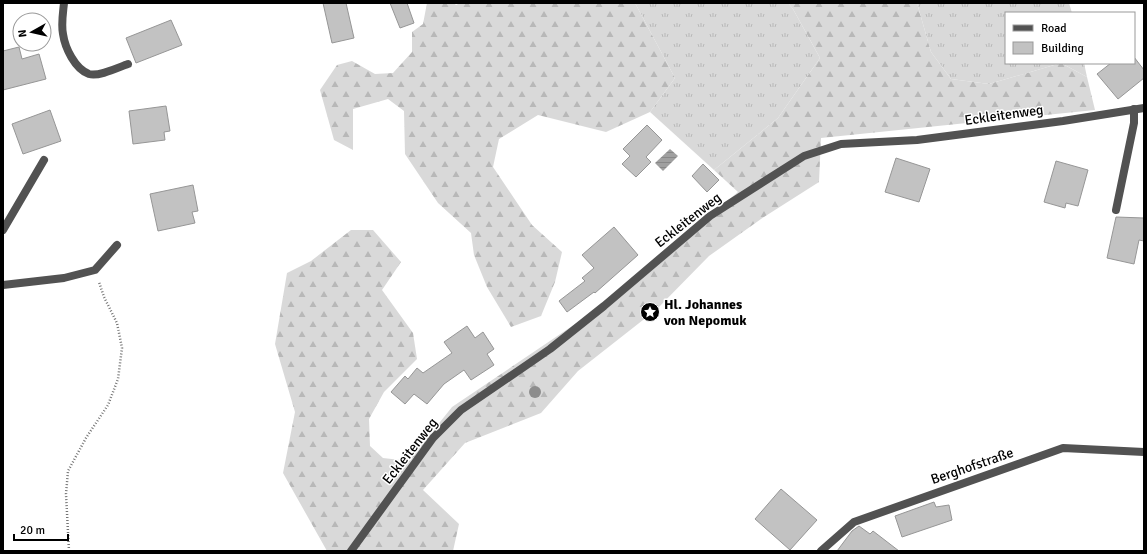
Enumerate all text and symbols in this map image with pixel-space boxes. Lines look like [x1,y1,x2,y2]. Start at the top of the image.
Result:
north arrow [12,12,52,52]
legend [1005,12,1135,64]
text: Road [1041,21,1067,36]
text: N [16,29,30,38]
text: Building [1041,41,1084,56]
street label: Eckleitenweg [963,101,1045,129]
street label: Eckleitenweg [651,189,725,251]
place label: Hl. Johannes von Nepomuk [663,296,747,329]
place icon: Hl. Johannes von Nepomuk [639,301,661,323]
street label: Eckleitenweg [379,414,441,488]
street label: Berghofstraße [928,444,1016,488]
scale bar [14,516,68,542]
text: 20 m [20,523,45,538]

